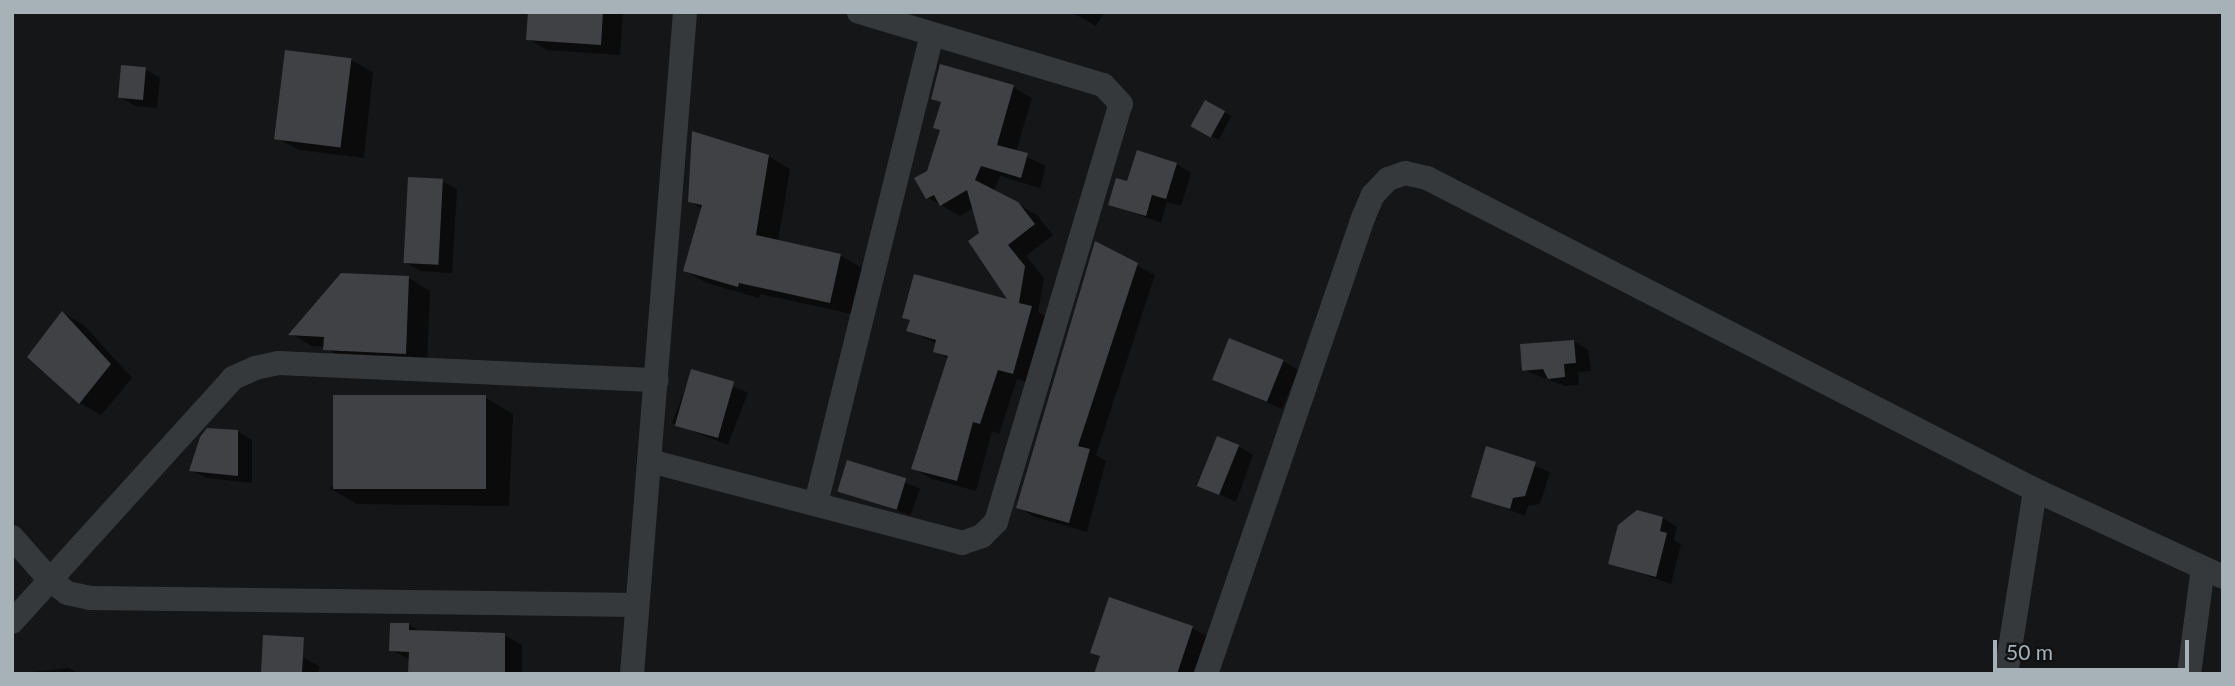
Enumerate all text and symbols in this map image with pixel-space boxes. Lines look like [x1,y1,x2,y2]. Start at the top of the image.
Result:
scale bar [1997,626,2193,670]
text: 50 m [2006,639,2053,664]

